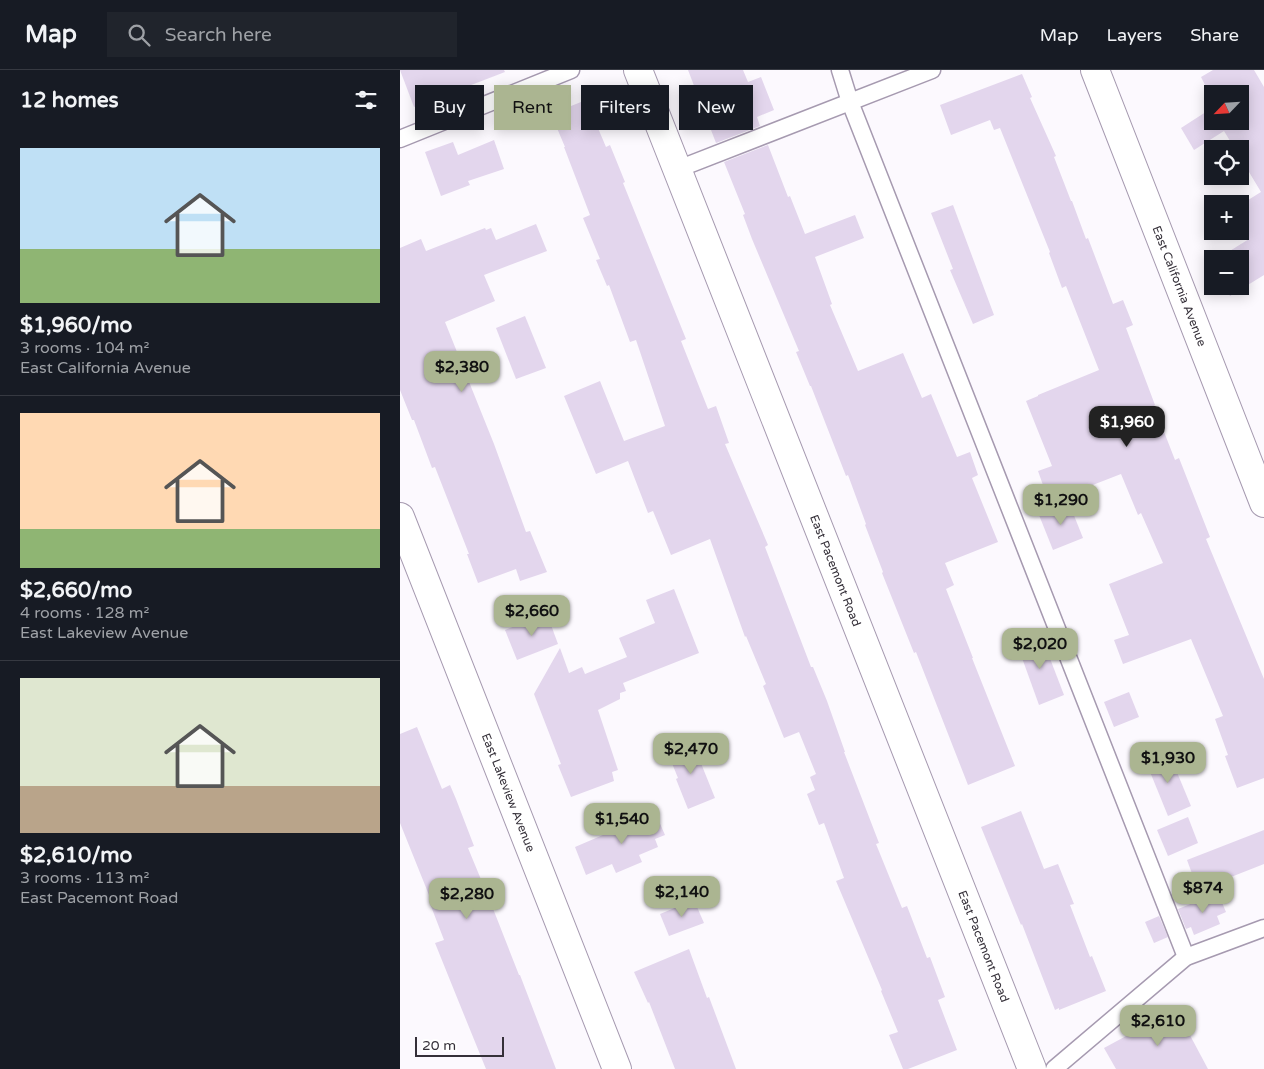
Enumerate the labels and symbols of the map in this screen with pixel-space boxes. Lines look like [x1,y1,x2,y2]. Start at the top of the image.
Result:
north arrow [1204,85,1249,130]
street label: East California Avenue [1150,224,1209,349]
pin: $2,380 [421,350,503,393]
pin: $1,960 [1086,406,1168,448]
pin: $1,290 [1020,484,1102,526]
street label: East Pacemont Road [807,513,864,628]
pin: $2,660 [491,594,573,637]
pin: $2,020 [999,628,1081,670]
street label: East Lakeview Avenue [479,731,538,854]
pin: $2,470 [650,732,732,775]
pin: $1,930 [1127,742,1209,784]
pin: $1,540 [581,802,663,845]
pin: $874 [1173,872,1233,914]
pin: $2,140 [641,876,723,918]
pin: $2,280 [426,878,508,920]
street label: East Pacemont Road [955,888,1012,1004]
pin: $2,610 [1117,1004,1199,1047]
scale bar [415,1034,504,1057]

